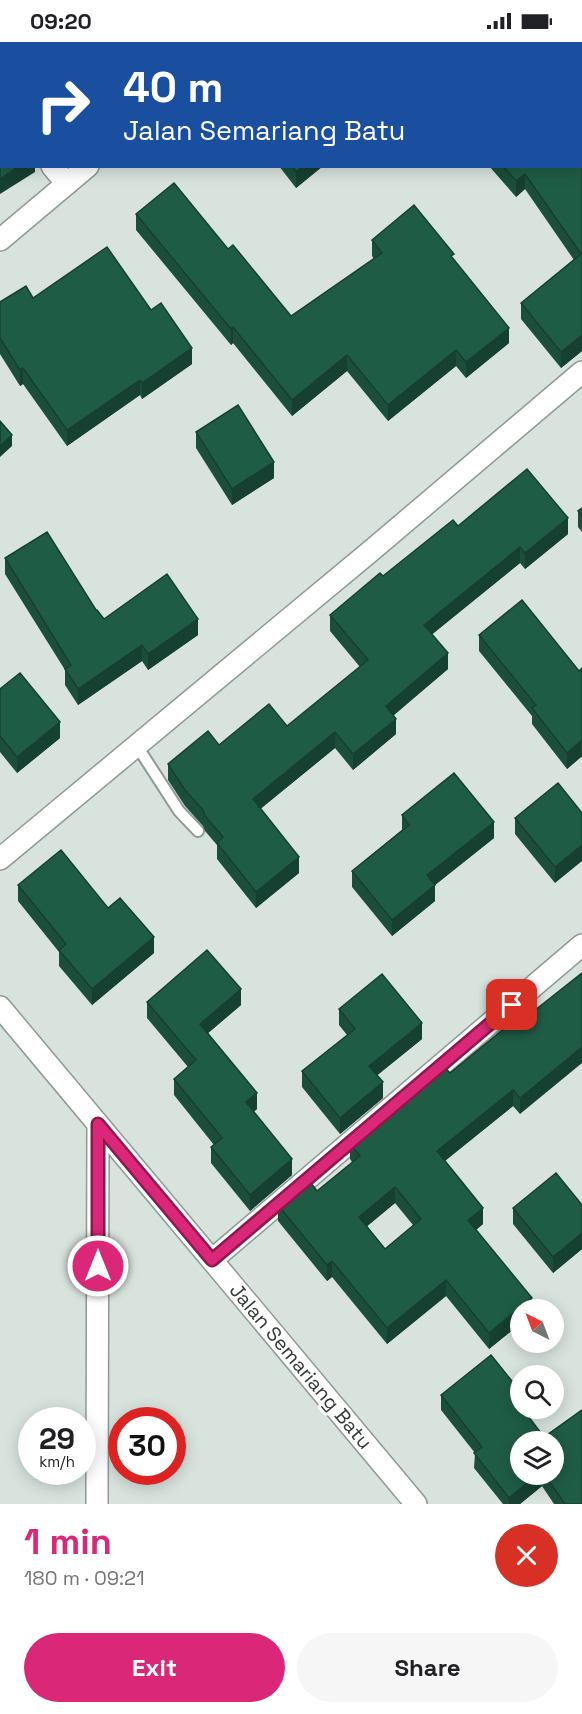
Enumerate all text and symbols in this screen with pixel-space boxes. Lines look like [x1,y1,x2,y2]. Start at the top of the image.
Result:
text: 09:20 [30,7,92,35]
text: 40 m [123,61,223,114]
icon: right [24,66,102,144]
text: Jalan Semariang Batu [123,113,405,148]
pin [486,979,537,1030]
icon: arrive [495,988,528,1021]
position arrow [66,1234,130,1298]
street label: Jalan Semariang Batu [224,1278,378,1454]
north arrow [510,1299,564,1353]
map controls [510,1299,564,1485]
button: search [510,1365,564,1419]
speed limit sign: 30 [108,1407,186,1485]
text: 29 [39,1419,75,1458]
button: layers [510,1431,564,1485]
text: km/h [39,1452,75,1471]
text: 1 min [24,1519,112,1565]
button: close [495,1524,558,1587]
text: 180 m · 09:21 [24,1565,145,1591]
button: Exit [24,1633,285,1702]
button: Share [297,1633,558,1702]

